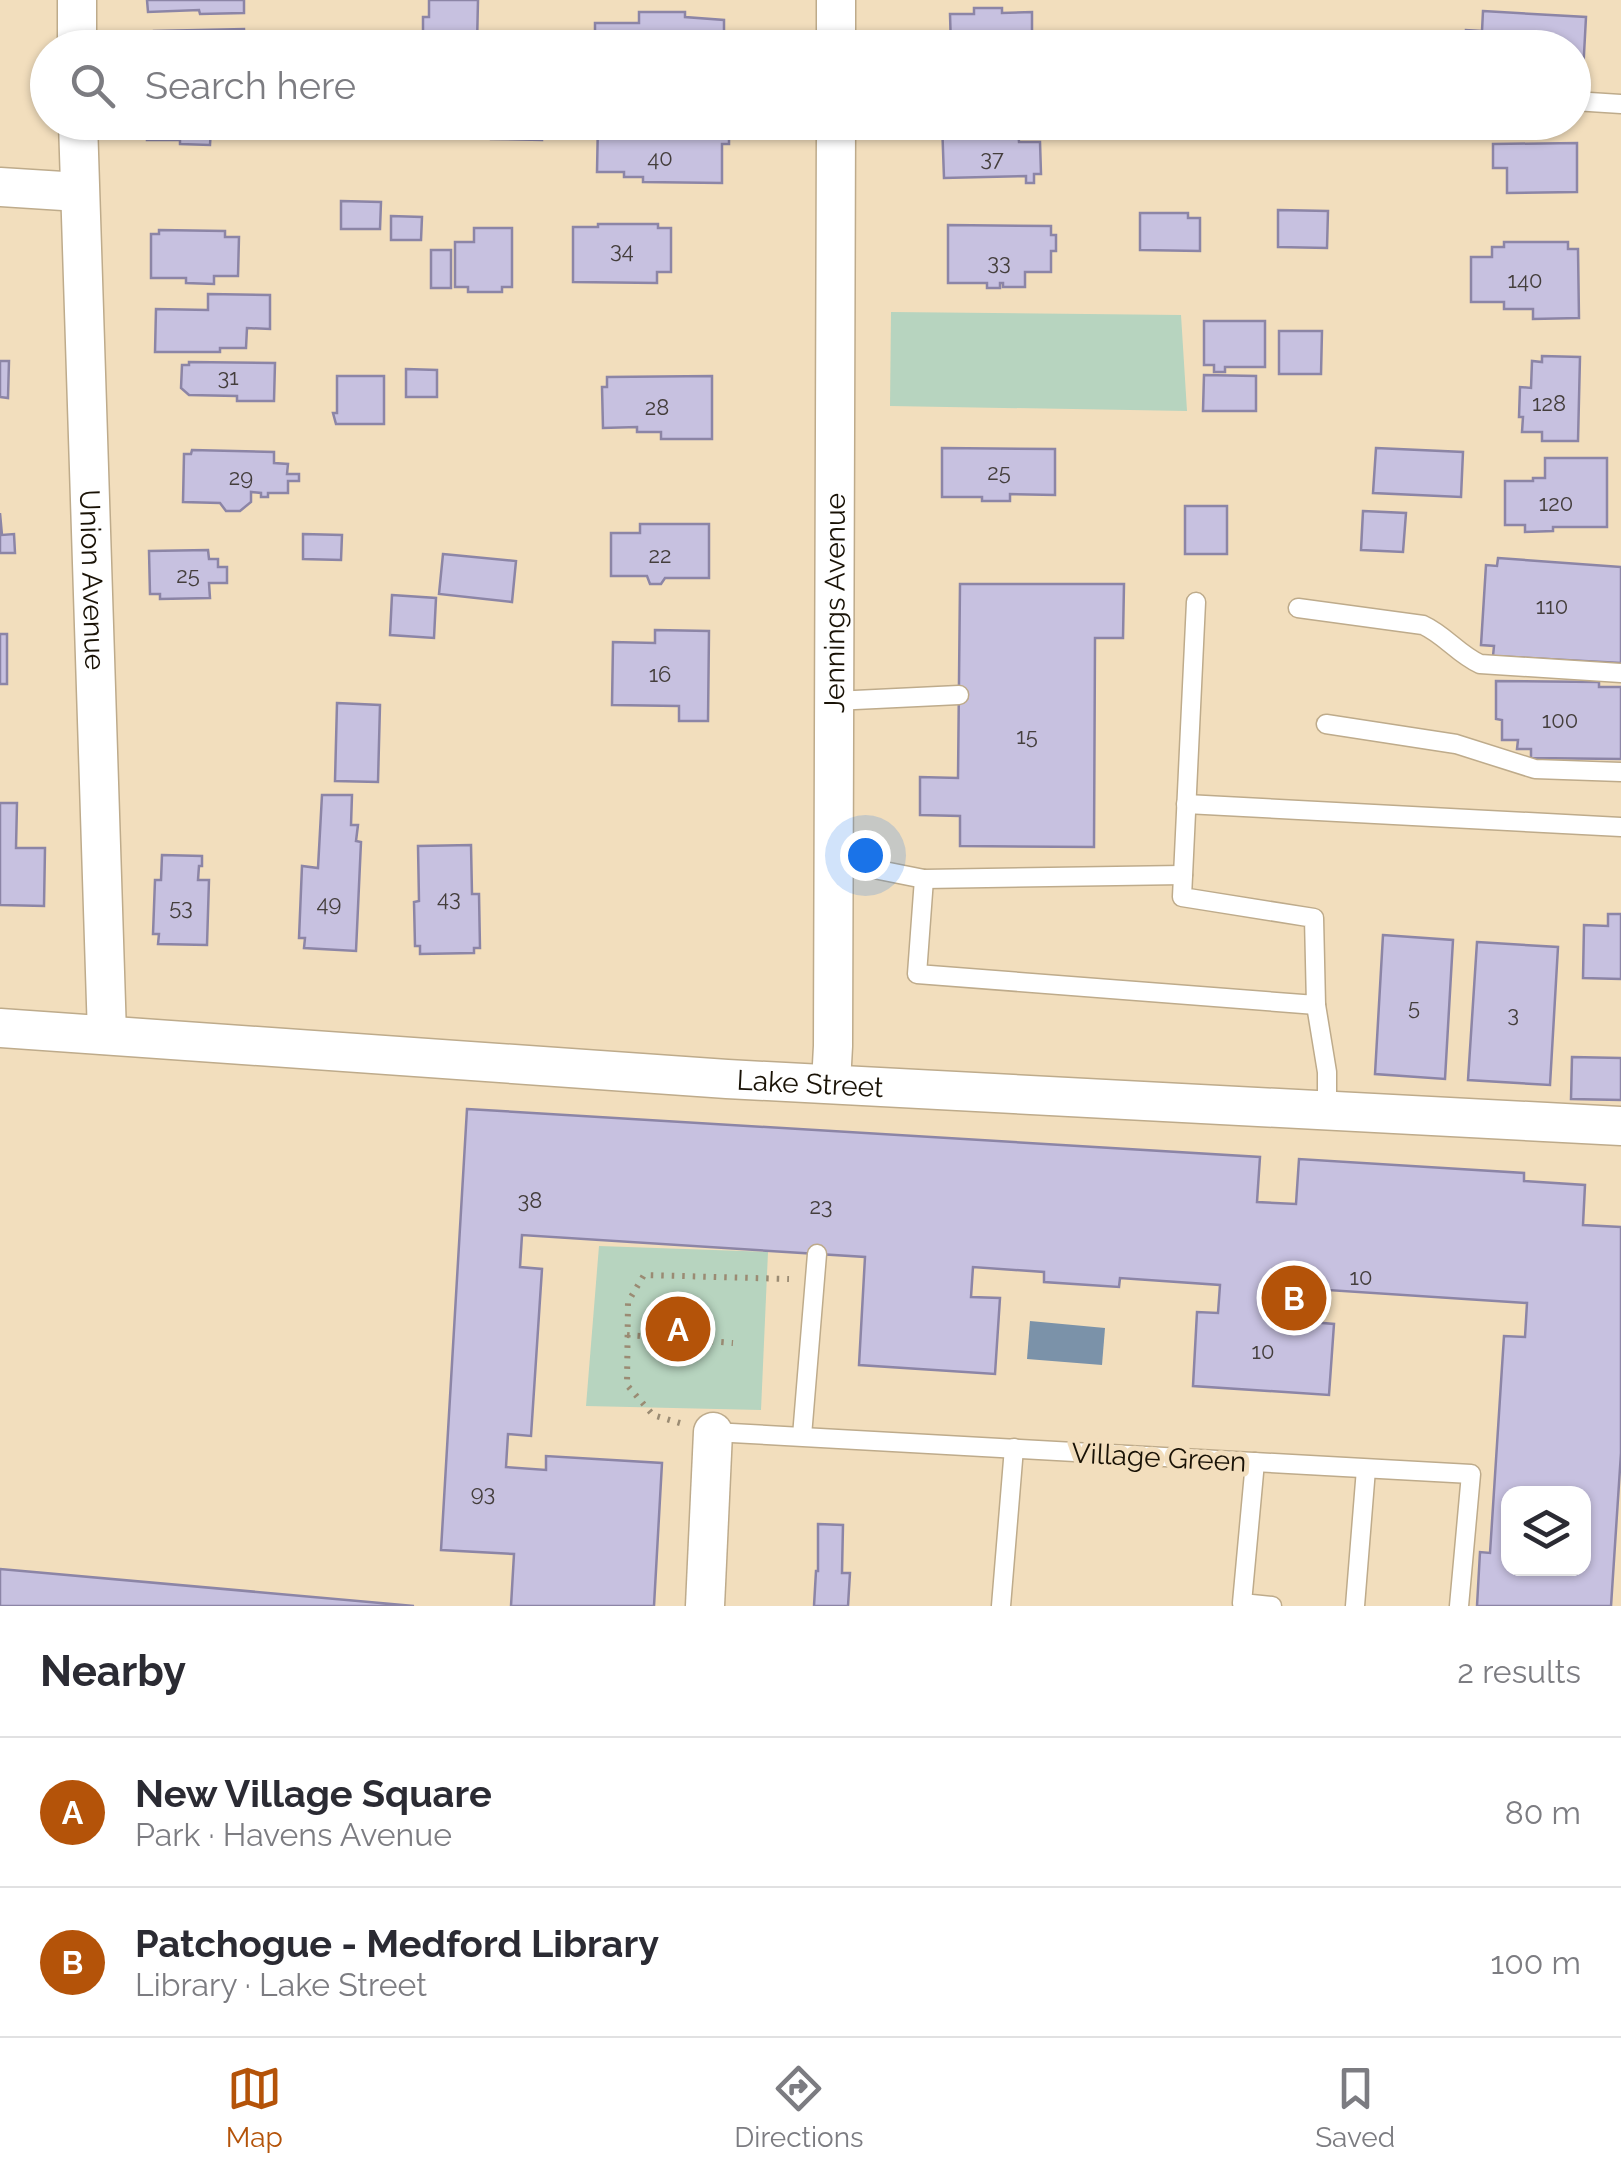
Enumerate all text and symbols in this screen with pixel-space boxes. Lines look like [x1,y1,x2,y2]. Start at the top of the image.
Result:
search box [30,30,1591,140]
icon: search [65,58,120,113]
text: Search here [145,63,356,108]
house number: 40 [647,145,673,171]
house number: 37 [980,145,1004,171]
house number: 34 [610,237,634,263]
house number: 33 [987,249,1011,275]
house number: 140 [1508,267,1542,293]
house number: 31 [217,364,239,390]
house number: 128 [1532,390,1566,416]
house number: 28 [645,394,669,420]
house number: 25 [987,459,1011,485]
house number: 29 [229,464,253,490]
street label: Union Avenue [73,489,111,671]
house number: 120 [1539,490,1573,516]
street label: Jennings Avenue [818,493,852,713]
house number: 22 [649,542,671,568]
house number: 25 [176,562,200,588]
house number: 110 [1536,593,1568,619]
house number: 16 [649,661,671,687]
house number: 100 [1542,707,1578,733]
house number: 15 [1016,723,1038,749]
your location [840,830,891,881]
house number: 43 [437,885,461,911]
house number: 49 [317,890,341,916]
house number: 53 [169,894,193,920]
house number: 5 [1408,994,1420,1020]
house number: 3 [1507,1001,1519,1027]
street label: Lake Street [736,1064,885,1104]
house number: 38 [518,1187,542,1213]
house number: 23 [809,1193,833,1219]
pin: B [1262,1260,1326,1336]
house number: 10 [1350,1264,1372,1290]
pin: A [646,1292,710,1366]
house number: 10 [1252,1338,1274,1364]
street label: Village Green [1071,1436,1247,1479]
house number: 93 [471,1480,495,1506]
map controls [1501,1486,1591,1576]
button: layers [1501,1486,1591,1576]
text: Nearby [40,1647,186,1696]
text: 2 results [1457,1653,1581,1690]
text: New Village Square [135,1771,492,1816]
text: A [62,1794,83,1831]
text: 80 m [1505,1794,1581,1831]
text: Park · Havens Avenue [135,1816,452,1853]
text: Patchogue - Medford Library [135,1921,659,1966]
text: B [62,1944,83,1981]
text: 100 m [1491,1944,1581,1981]
text: Library · Lake Street [135,1966,427,2003]
tab: Map [226,2061,283,2154]
tab: Directions [734,2061,864,2154]
tab: Saved [1315,2061,1395,2154]

